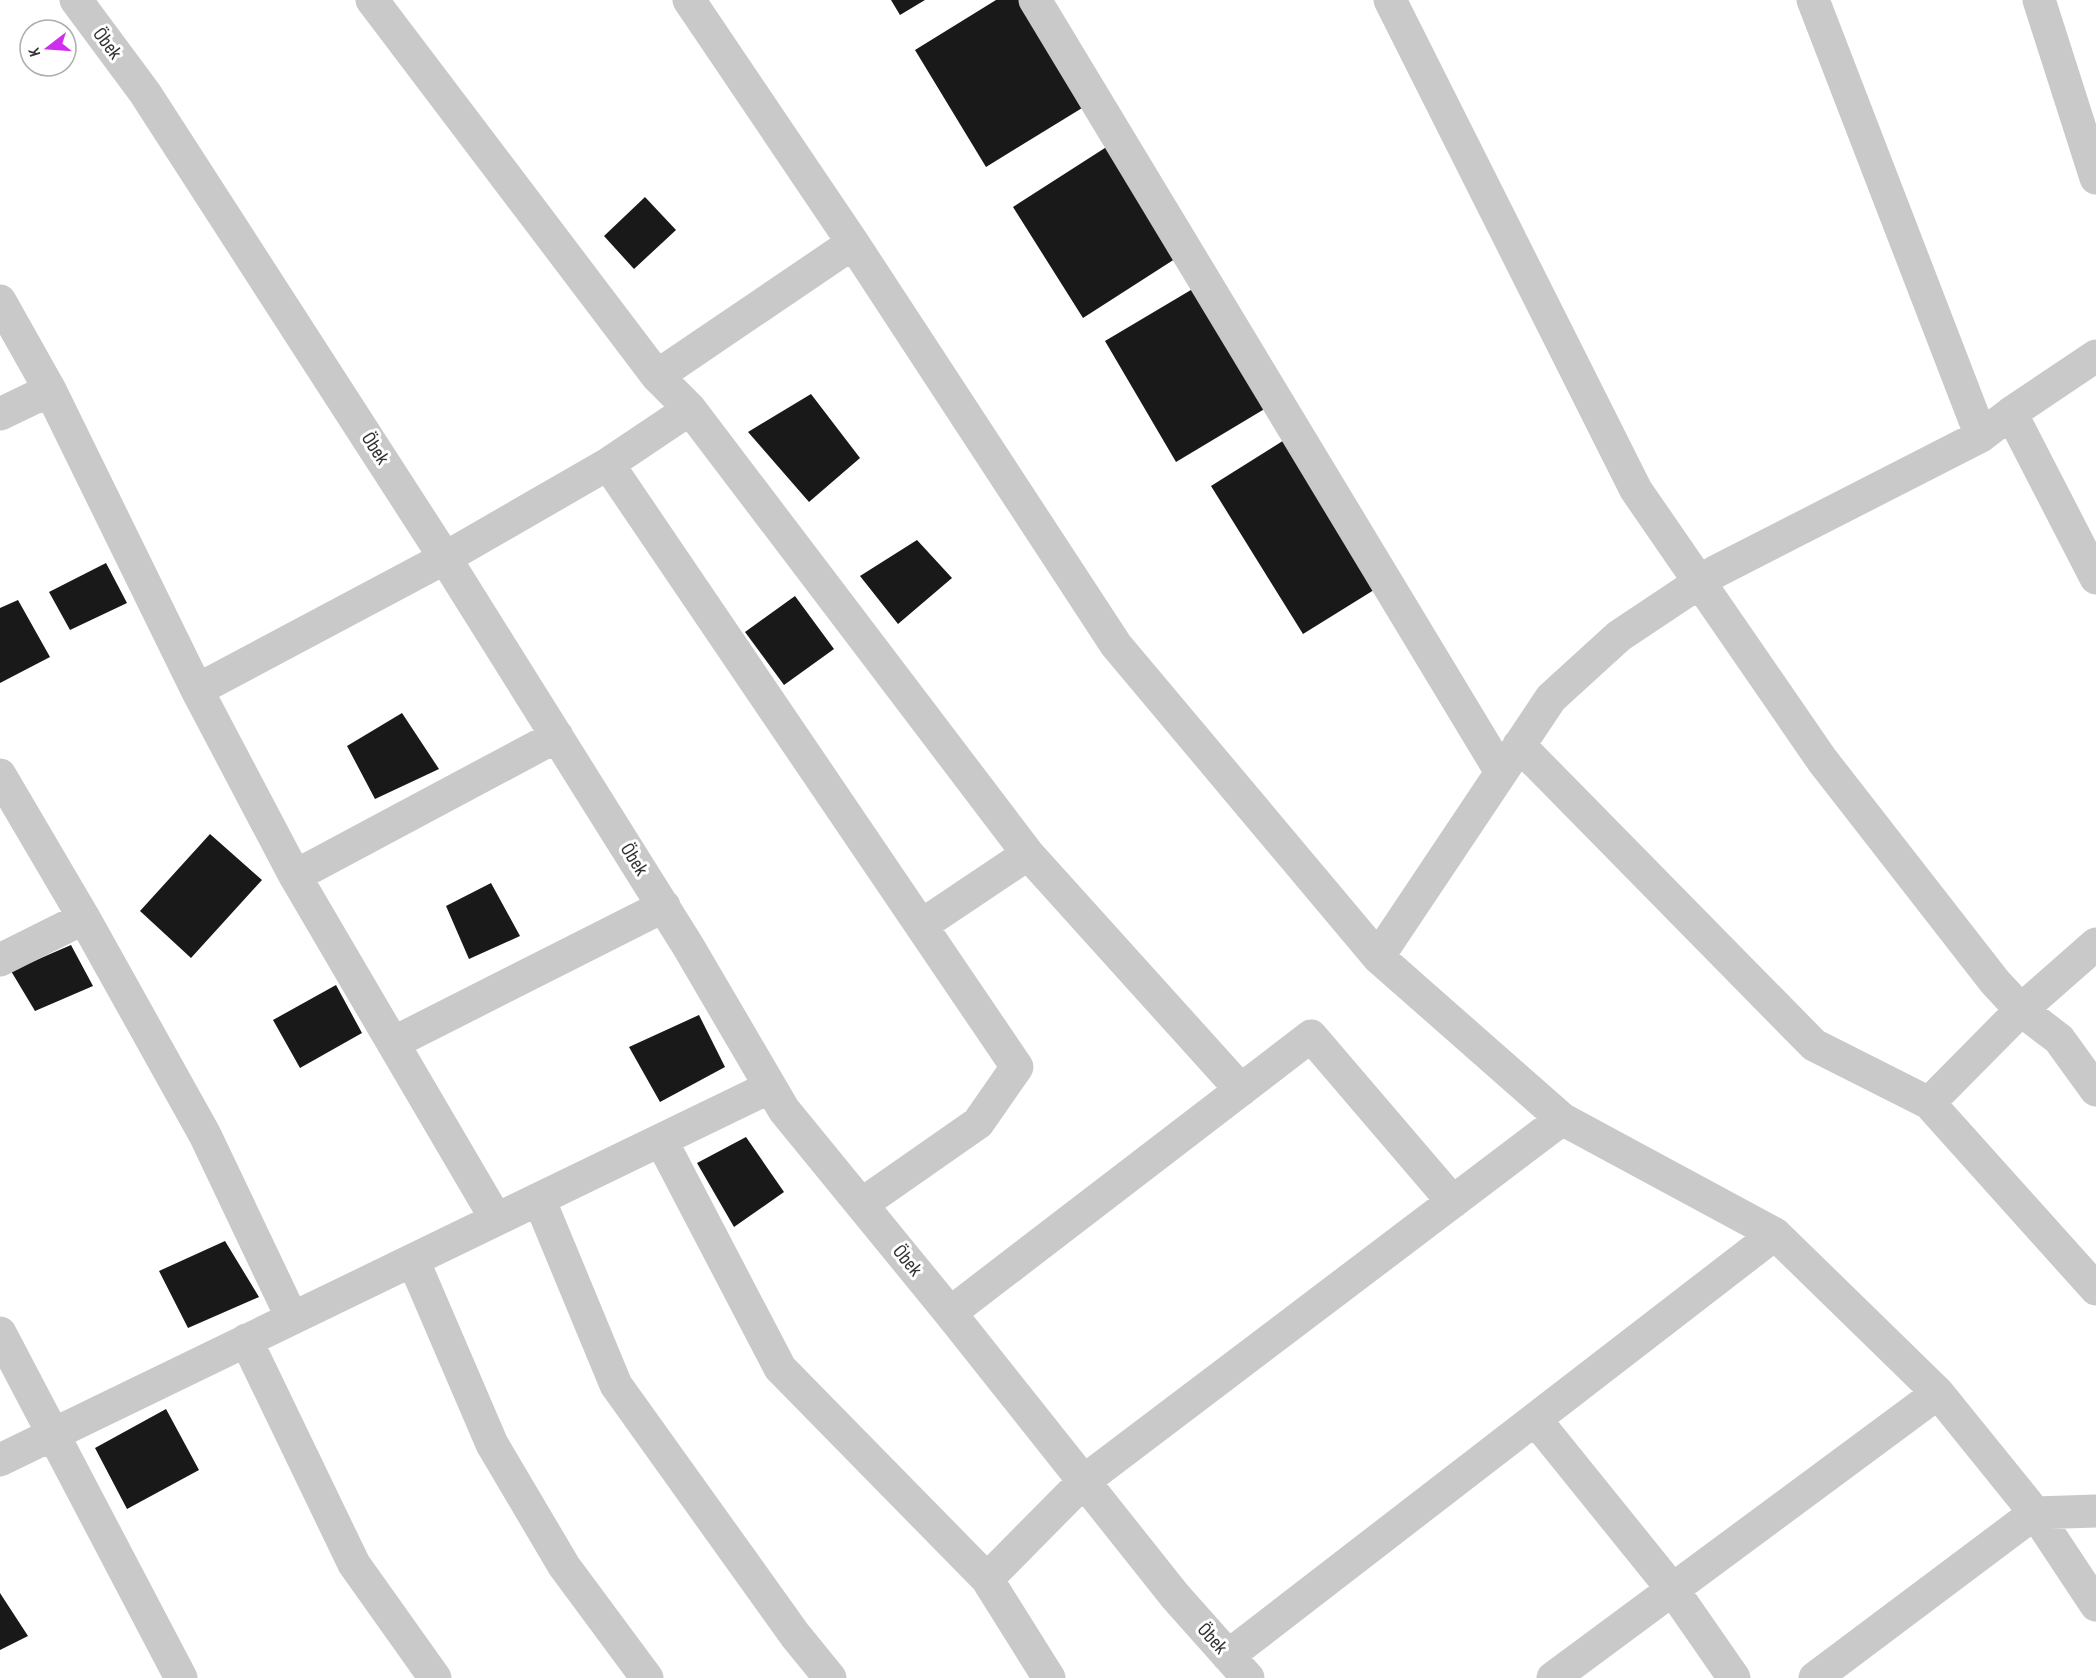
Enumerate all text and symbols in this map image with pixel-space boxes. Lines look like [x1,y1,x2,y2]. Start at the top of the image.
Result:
north arrow [18,18,78,78]
street label: Öbek [87,23,127,65]
text: K [25,45,45,58]
street label: Öbek [356,428,395,470]
street label: Öbek [615,839,653,881]
street label: Öbek [887,1240,927,1282]
street label: Öbek [1192,1618,1233,1660]

